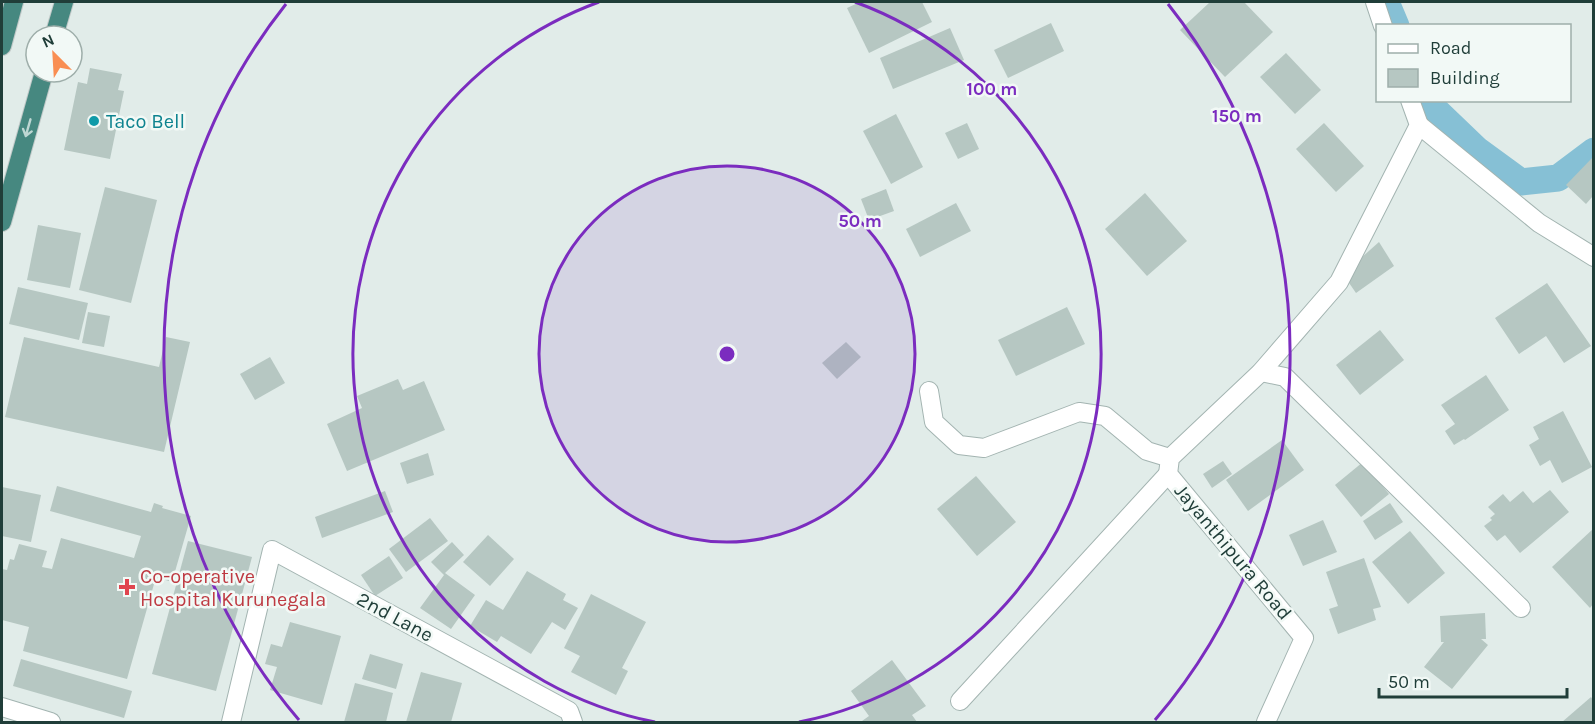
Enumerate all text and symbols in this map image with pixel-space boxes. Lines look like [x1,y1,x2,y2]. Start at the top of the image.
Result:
north arrow [24,24,84,84]
legend [1376,24,1571,102]
text: N [39,30,57,52]
text: Road [1430,37,1471,59]
text: Building [1430,67,1500,89]
text: 100 m [967,78,1017,100]
text: 150 m [1212,105,1262,127]
place label: Taco Bell [106,110,185,133]
marker: Taco Bell [87,114,101,128]
one-way arrow [22,118,33,137]
text: 50 m [838,210,882,232]
centre of rings [717,344,737,364]
street label: Jayanthipura Road [1170,480,1296,624]
place label: Co-operative Hospital Kurunegala [140,565,326,611]
marker: Co-operative Hospital Kurunegala [118,578,136,596]
street label: 2nd Lane [353,587,437,647]
scale bar [1379,661,1566,699]
text: 50 m [1388,671,1430,693]

